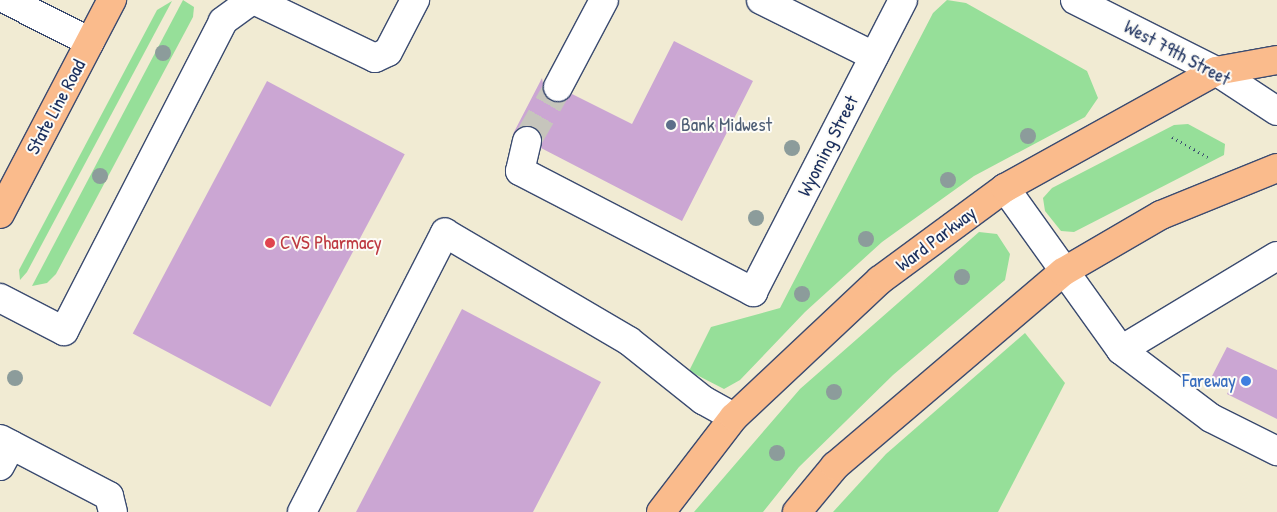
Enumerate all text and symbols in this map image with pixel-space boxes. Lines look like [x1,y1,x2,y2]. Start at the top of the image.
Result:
street label: West 79th Street [1120,15,1234,91]
street label: State Line Road [21,56,91,158]
street label: Wyoming Street [793,92,863,200]
place label: Bank Midwest [681,114,772,136]
marker: Bank Midwest [665,119,677,131]
street label: Ward Parkway [891,202,981,276]
place label: CVS Pharmacy [280,232,382,254]
marker: CVS Pharmacy [264,237,276,249]
place label: Fareway [1182,370,1236,392]
marker: Fareway [1240,375,1252,387]

